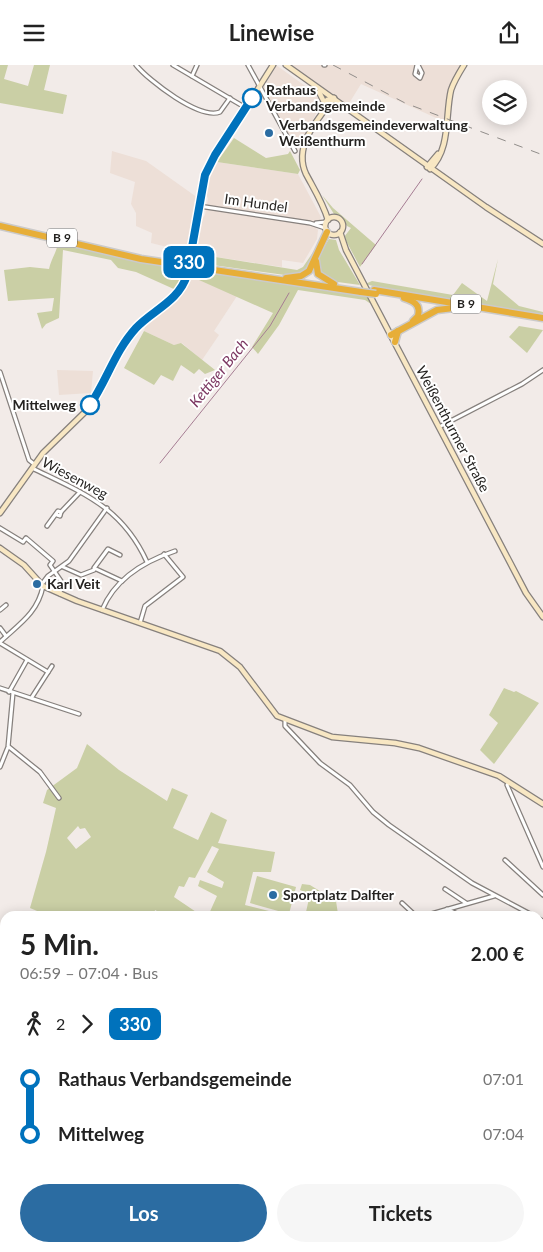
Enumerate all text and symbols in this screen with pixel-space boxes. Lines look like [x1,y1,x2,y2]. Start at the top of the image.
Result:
icon: menu [20,19,48,47]
text: Linewise [229,19,314,46]
icon: share [495,19,523,47]
map controls [482,80,527,125]
button: layers [482,80,527,125]
place label: Rathaus Verbandsgemeinde [265,81,386,114]
marker: Rathaus Verbandsgemeinde [242,88,262,108]
place label: Verbandsgemeindeverwaltung Weißenthurm [278,116,469,149]
marker: Verbandsgemeindeverwaltung Weißenthurm [263,127,275,139]
street label: Im Hundel [223,190,289,215]
road number: B 9 [47,229,77,247]
line badge: 330 [160,246,218,278]
text: 330 [173,251,205,273]
road number: B 9 [451,295,481,313]
water label: Kettiger Bach [185,335,251,410]
street label: Weißenthurmer Straße [413,363,494,495]
marker: Mittelweg [80,395,100,415]
place label: Mittelweg [13,396,77,413]
street label: Wiesenweg [39,453,111,502]
place label: Karl Veit [47,575,101,592]
marker: Karl Veit [31,578,43,590]
place label: Sportplatz Dalfter [283,886,395,903]
marker: Sportplatz Dalfter [267,889,279,901]
text: 5 Min. [20,927,99,961]
text: 2.00 € [471,942,524,965]
text: 06:59 – 07:04 · Bus [20,963,158,982]
icon: walk [20,1010,48,1038]
icon: forward [73,1010,101,1038]
text: 330 [119,1013,151,1035]
text: 2 [56,1014,65,1033]
text: Rathaus Verbandsgemeinde [58,1067,292,1090]
text: 07:01 [483,1069,524,1088]
text: Mittelweg [58,1122,144,1145]
text: 07:04 [483,1124,524,1143]
button: Los [20,1184,267,1242]
button: Tickets [277,1184,524,1242]

